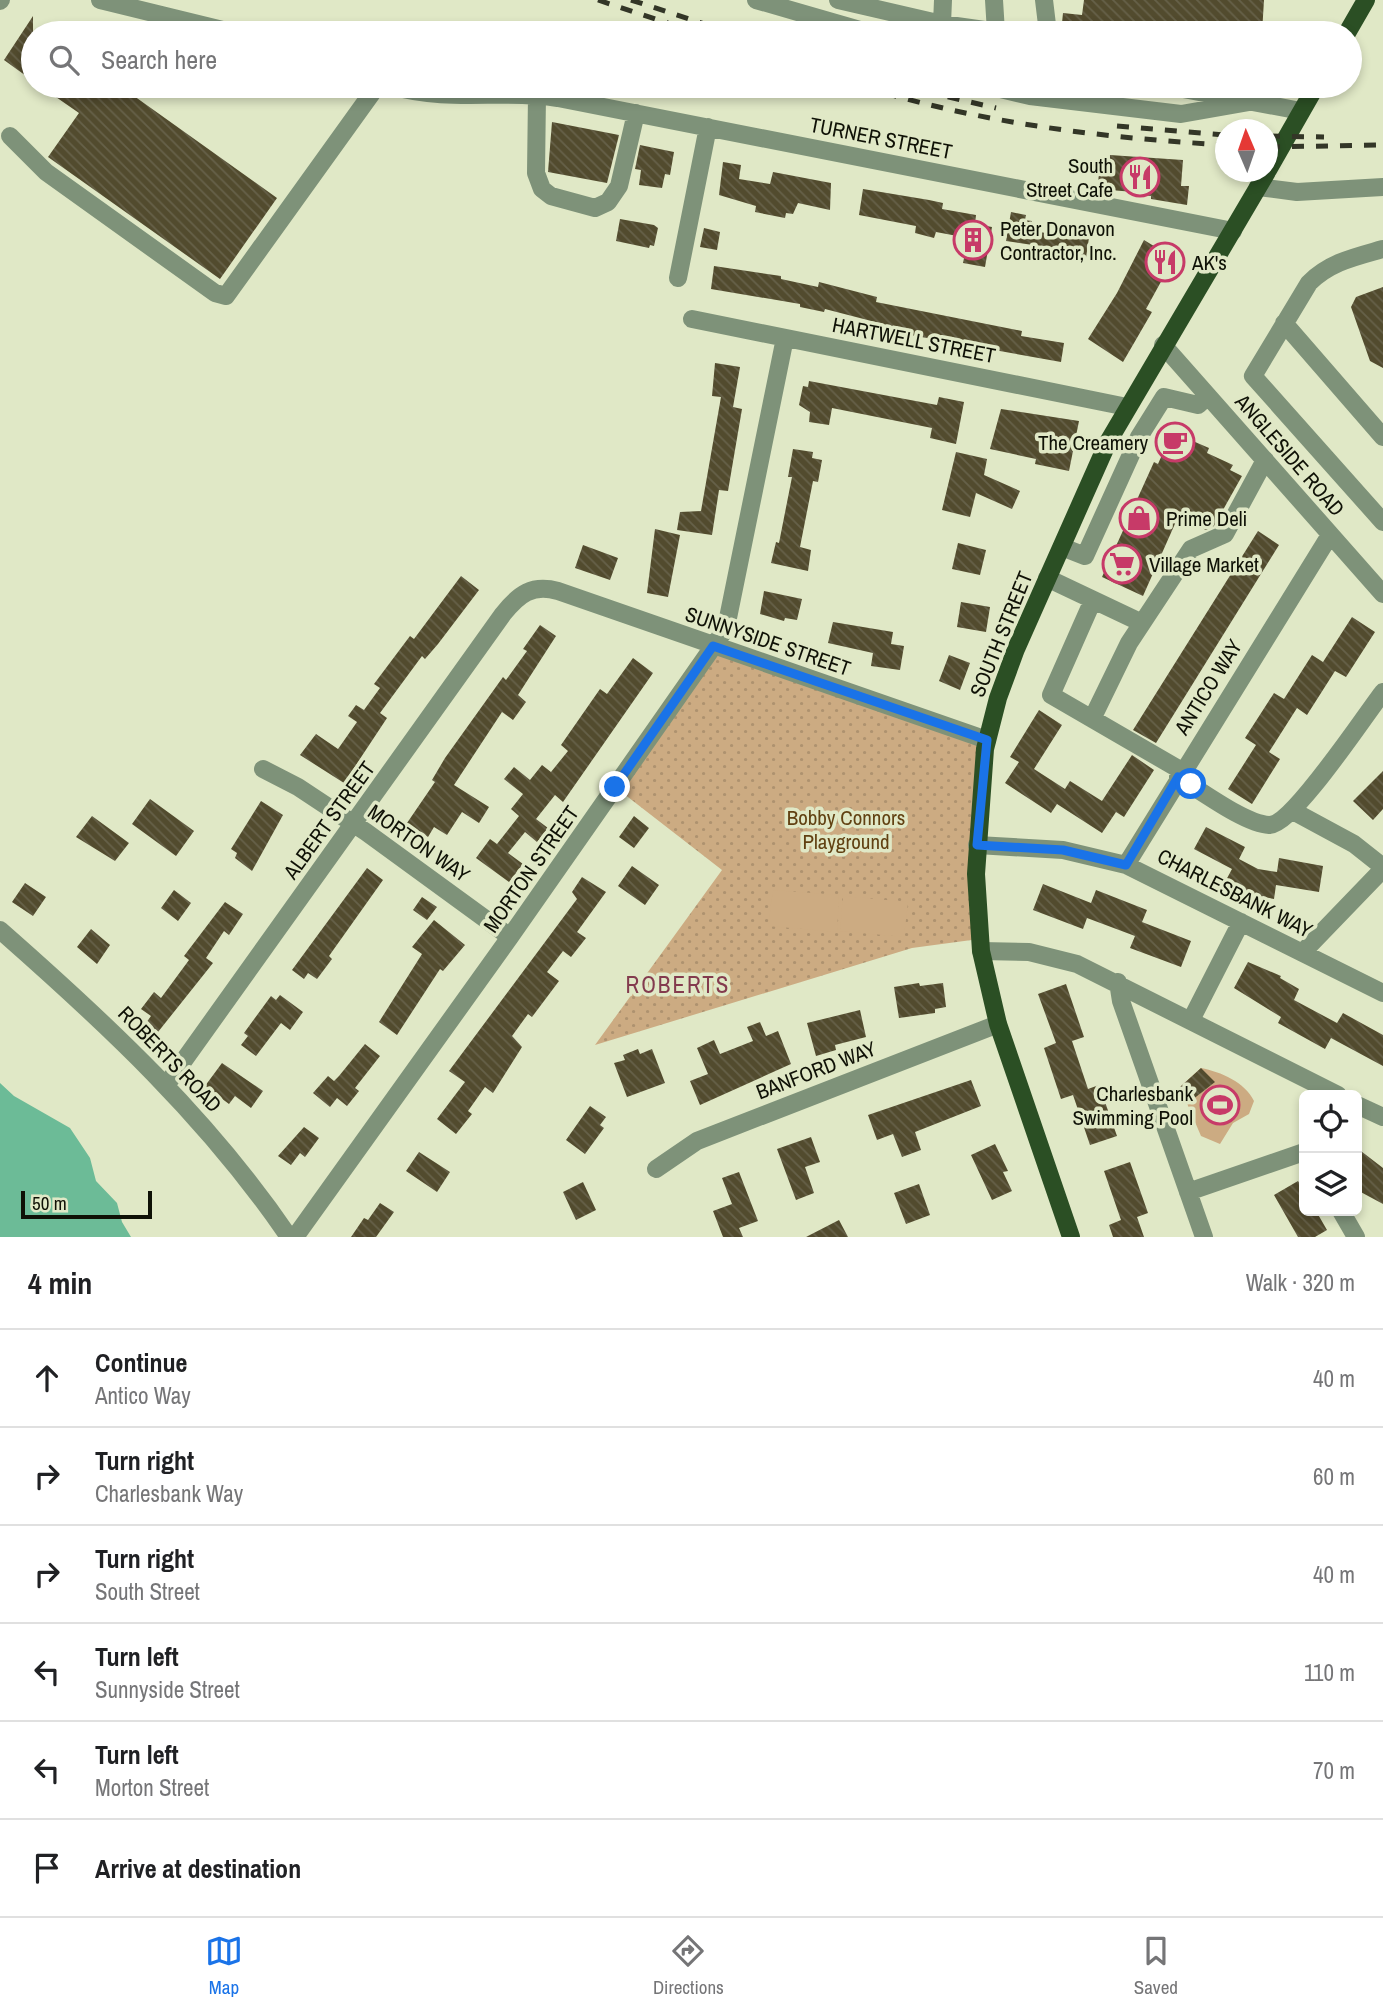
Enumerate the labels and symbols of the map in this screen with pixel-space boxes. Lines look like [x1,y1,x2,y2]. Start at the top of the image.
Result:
street label: TURNER STREET [807,110,955,166]
north arrow [1215,119,1278,182]
place label: South Street Cafe [1026,151,1113,204]
restaurant icon: South Street Cafe [1119,156,1161,198]
place label: Peter Donavon Contractor, Inc. [1000,214,1117,267]
building icon: Peter Donavon Contractor, Inc. [952,219,994,261]
restaurant icon: AK's [1144,241,1186,283]
place label: AK's [1191,248,1227,277]
street label: HARTWELL STREET [830,310,998,370]
street label: ANGLESIDE ROAD [1228,387,1351,522]
cafe icon: The Creamery [1154,421,1196,463]
place label: The Creamery [1038,428,1148,457]
shop icon: Prime Deli [1118,497,1160,539]
place label: Prime Deli [1166,504,1247,533]
supermarket icon: Village Market [1101,543,1143,585]
place label: Village Market [1149,550,1259,579]
street label: SOUTH STREET [963,566,1040,701]
street label: SUNNYSIDE STREET [681,599,855,683]
street label: ANTICO WAY [1167,633,1249,741]
street label: ALBERT STREET [276,755,382,886]
route start [1175,768,1206,799]
route end [599,771,630,802]
street label: MORTON WAY [362,797,476,889]
street label: MORTON STREET [476,799,586,938]
park label: Bobby Connors Playground [787,803,905,856]
street label: CHARLESBANK WAY [1153,841,1318,945]
district label: ROBERTS [626,969,730,1000]
street label: ROBERTS ROAD [112,999,228,1119]
street label: BANFORD WAY [752,1034,881,1106]
place label: Charlesbank Swimming Pool [1072,1079,1193,1132]
sports icon: Charlesbank Swimming Pool [1199,1084,1241,1126]
scale bar [21,1188,152,1220]

